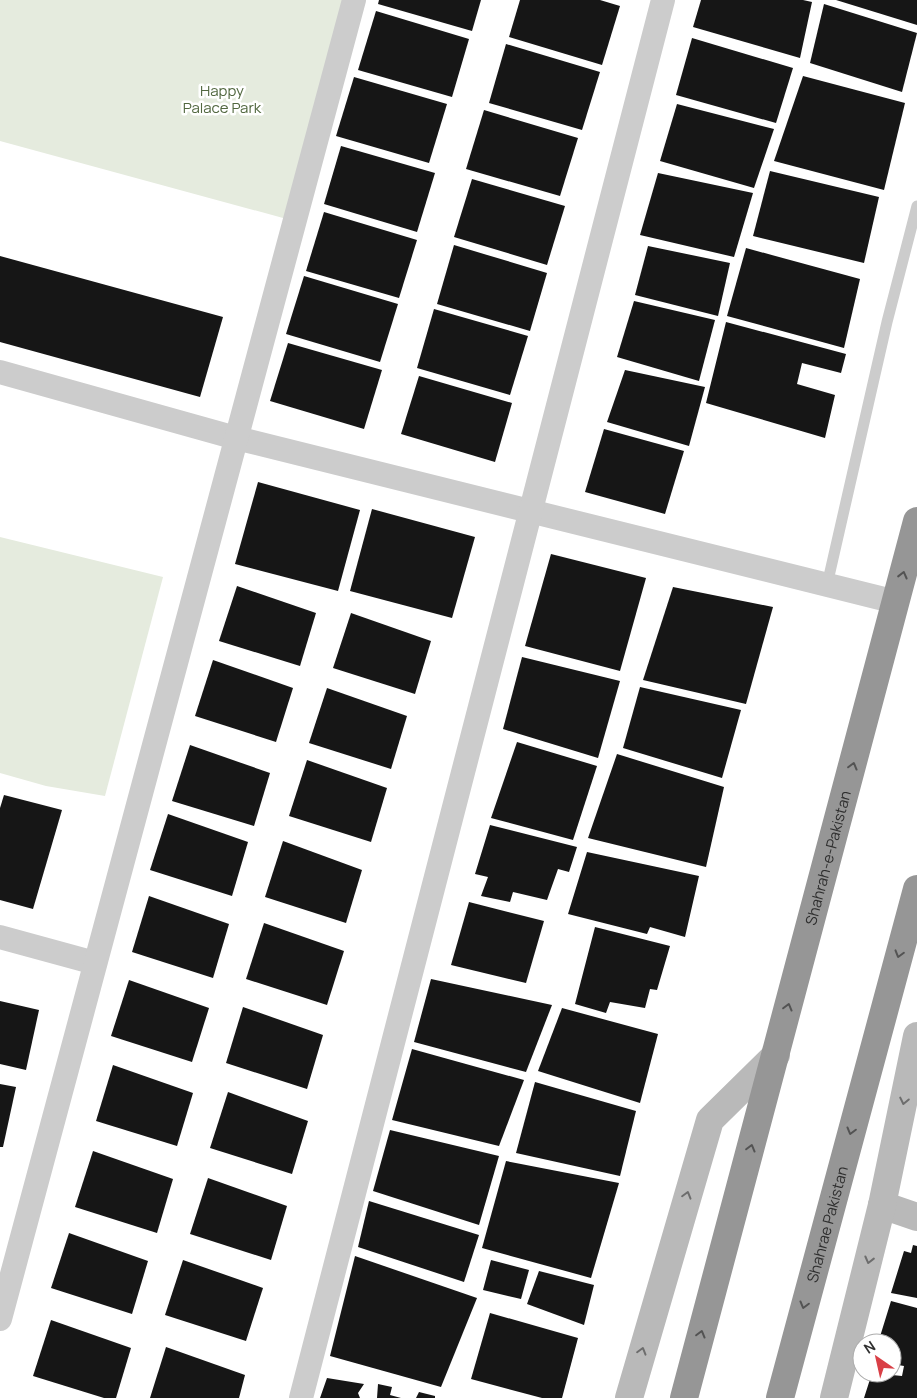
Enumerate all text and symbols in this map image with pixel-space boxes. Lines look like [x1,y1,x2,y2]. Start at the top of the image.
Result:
park label: Happy Palace Park [183,80,262,118]
one-way arrow [897,571,908,579]
one-way arrow [847,762,857,770]
street label: Shahrah-e-Pakistan [800,788,855,927]
one-way arrow [894,949,905,958]
one-way arrow [783,1004,793,1012]
one-way arrow [899,1097,910,1105]
one-way arrow [846,1126,856,1134]
one-way arrow [745,1145,755,1153]
street label: Shahrae Pakistan [801,1164,853,1285]
one-way arrow [681,1191,691,1200]
one-way arrow [864,1255,875,1264]
one-way arrow [800,1300,810,1308]
one-way arrow [696,1330,706,1338]
north arrow [852,1333,902,1383]
text: N [860,1336,879,1357]
one-way arrow [637,1348,647,1356]

